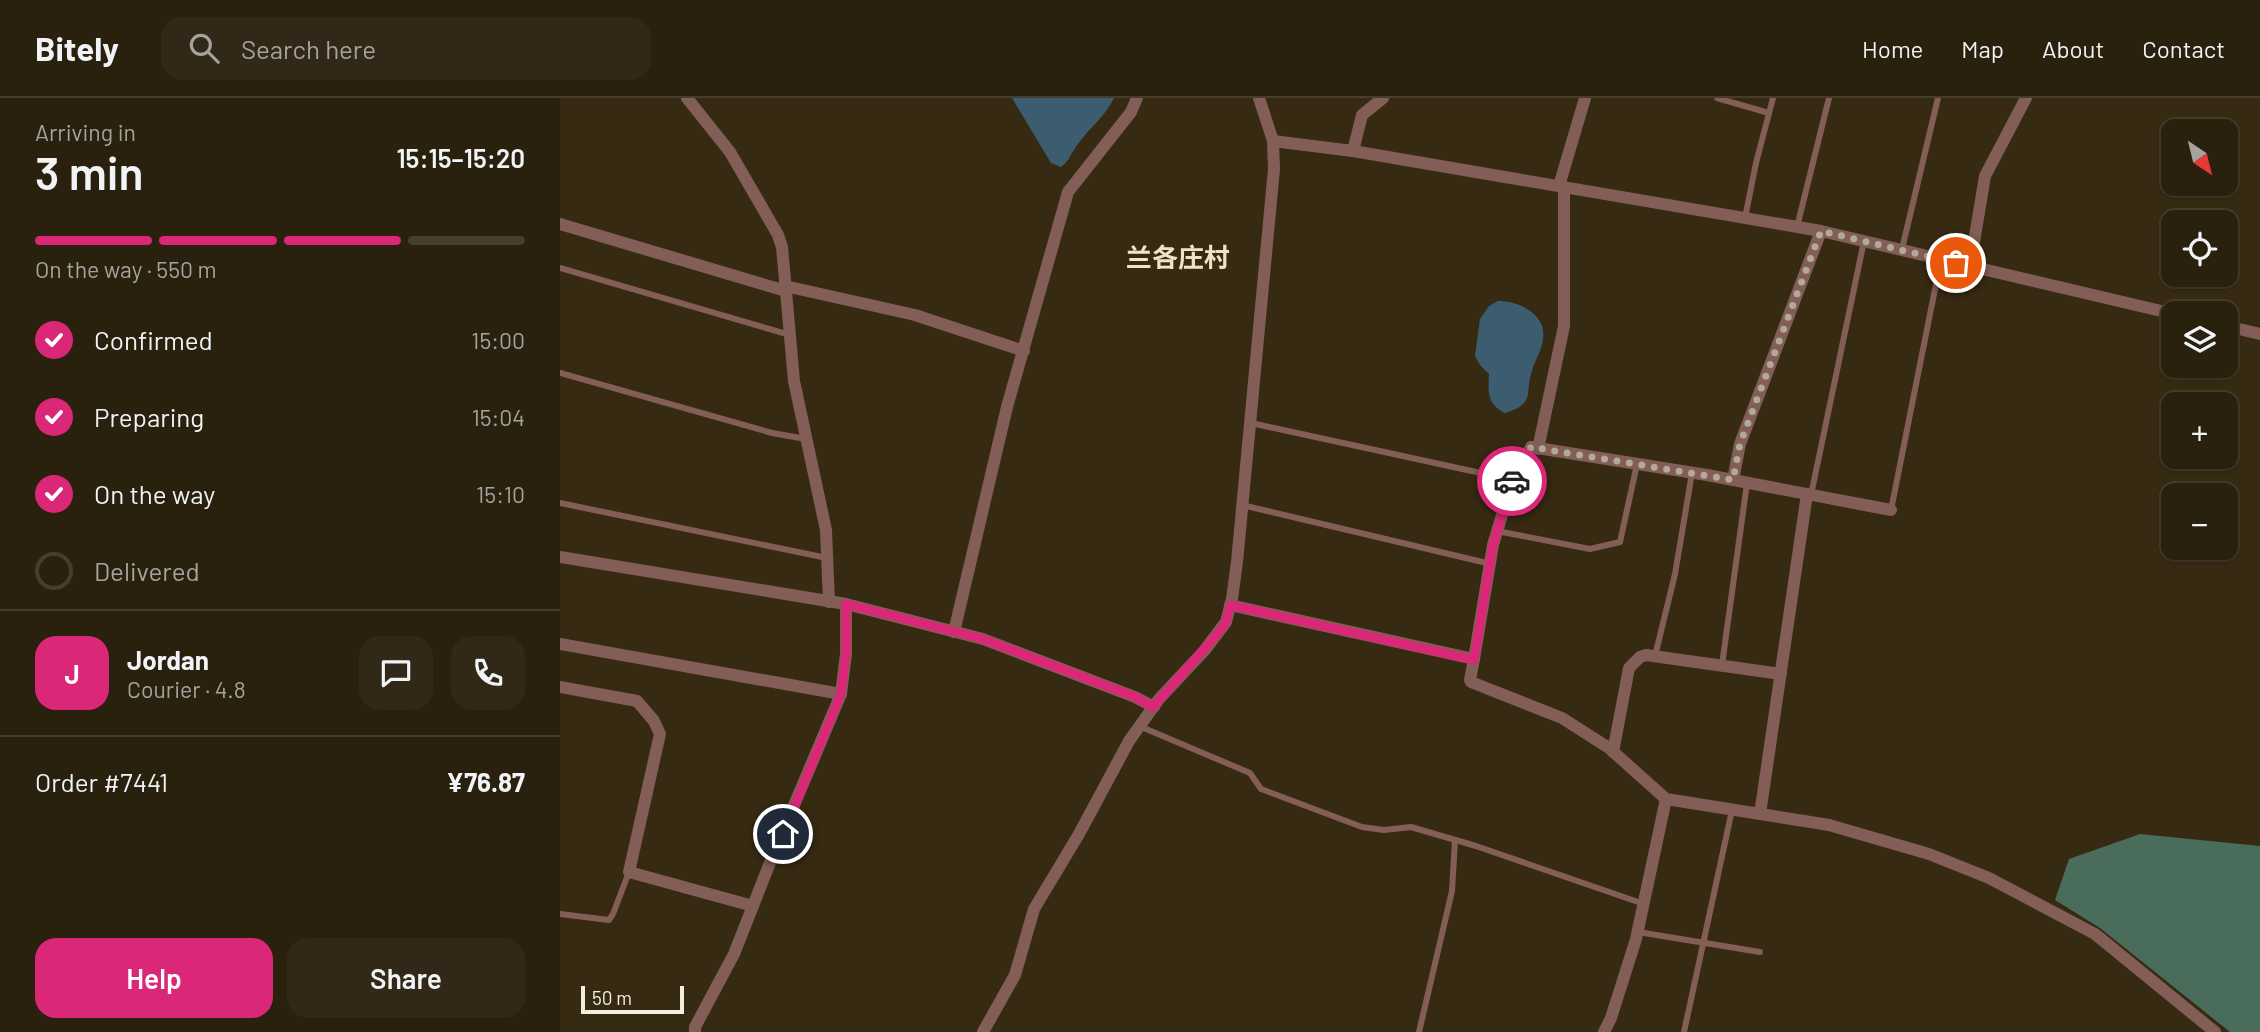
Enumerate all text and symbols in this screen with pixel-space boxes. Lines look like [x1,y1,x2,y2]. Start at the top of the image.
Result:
search box [161,17,651,80]
text: Bitely [35,28,119,68]
icon: search [185,29,223,67]
text: Search here [241,33,376,64]
text: Home [1862,34,1923,63]
text: Map [1961,34,2004,63]
text: About [2042,34,2104,63]
text: Contact [2142,34,2225,63]
text: Arriving in [35,118,136,146]
north arrow [2161,119,2238,196]
map controls [2161,119,2238,560]
text: 15:15–15:20 [396,142,525,173]
text: 3 min [35,144,144,199]
button: locate [2161,210,2238,287]
pin [1926,233,1986,293]
district label: 兰各庄村 [1126,241,1230,272]
icon: bag [1937,244,1975,282]
text: On the way · 550 m [35,255,217,283]
button: layers [2161,301,2238,378]
icon: check [35,321,73,359]
text: Confirmed [94,324,213,355]
text: 15:00 [471,326,525,354]
button: + [2161,392,2238,469]
icon: check [35,398,73,436]
text: Preparing [94,401,204,432]
text: 15:04 [472,403,525,431]
courier [1477,446,1547,516]
icon: car [1493,462,1531,500]
icon: check [35,475,73,513]
text: On the way [94,478,215,509]
text: 15:10 [476,480,525,508]
button: − [2161,483,2238,560]
text: Delivered [94,555,200,586]
button: chat [359,636,433,710]
button: phone [451,636,525,710]
text: Jordan [127,644,209,675]
text: J [64,658,80,689]
text: Courier · 4.8 [127,675,246,703]
text: Order #7441 [35,766,168,797]
text: ¥76.87 [446,766,525,797]
pin [753,804,813,864]
icon: home [764,815,802,853]
button: Help [35,938,273,1018]
button: Share [287,938,525,1018]
scale bar [581,983,684,1015]
text: 50 m [592,986,632,1009]

